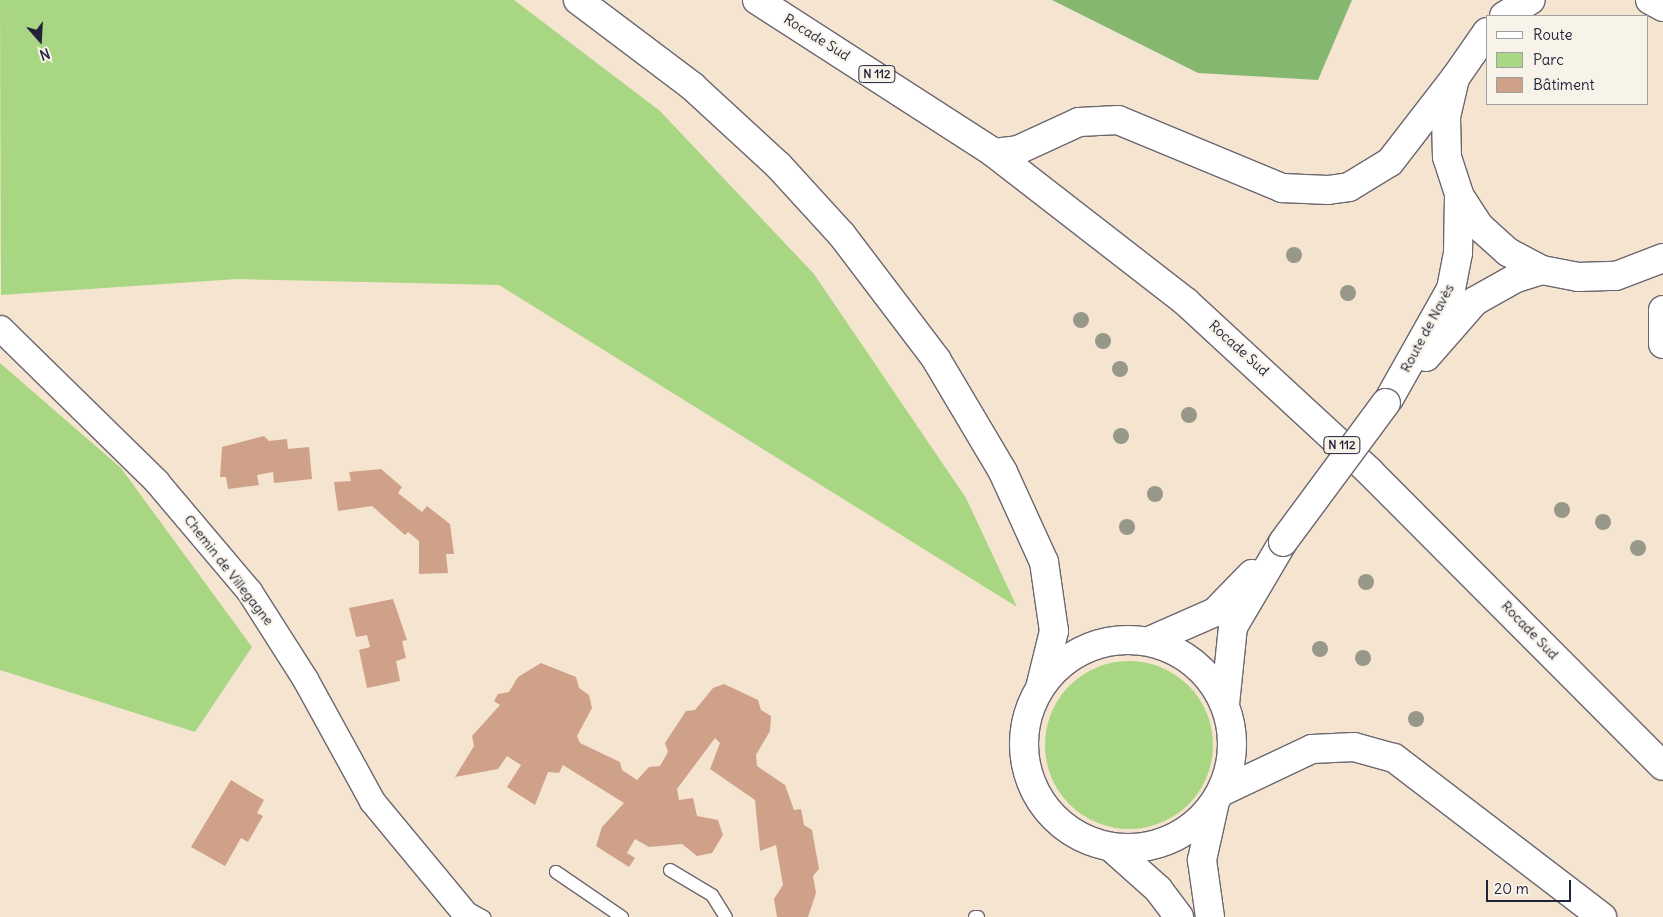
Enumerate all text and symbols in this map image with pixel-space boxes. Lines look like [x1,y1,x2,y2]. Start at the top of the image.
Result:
street label: Rocade Sud [781,10,853,64]
north arrow [15,15,65,65]
legend [1486,15,1648,105]
text: Route [1533,25,1573,44]
text: N [37,44,52,64]
text: Parc [1533,50,1564,69]
road number: N 112 [858,64,896,84]
text: Bâtiment [1533,75,1595,94]
street label: Route de Navès [1397,281,1457,375]
street label: Rocade Sud [1206,317,1272,379]
road number: N 112 [1323,436,1361,454]
street label: Chemin de Villegagne [181,511,277,629]
street label: Rocade Sud [1498,597,1562,663]
scale bar [1488,870,1573,902]
text: 20 m [1494,879,1529,898]

